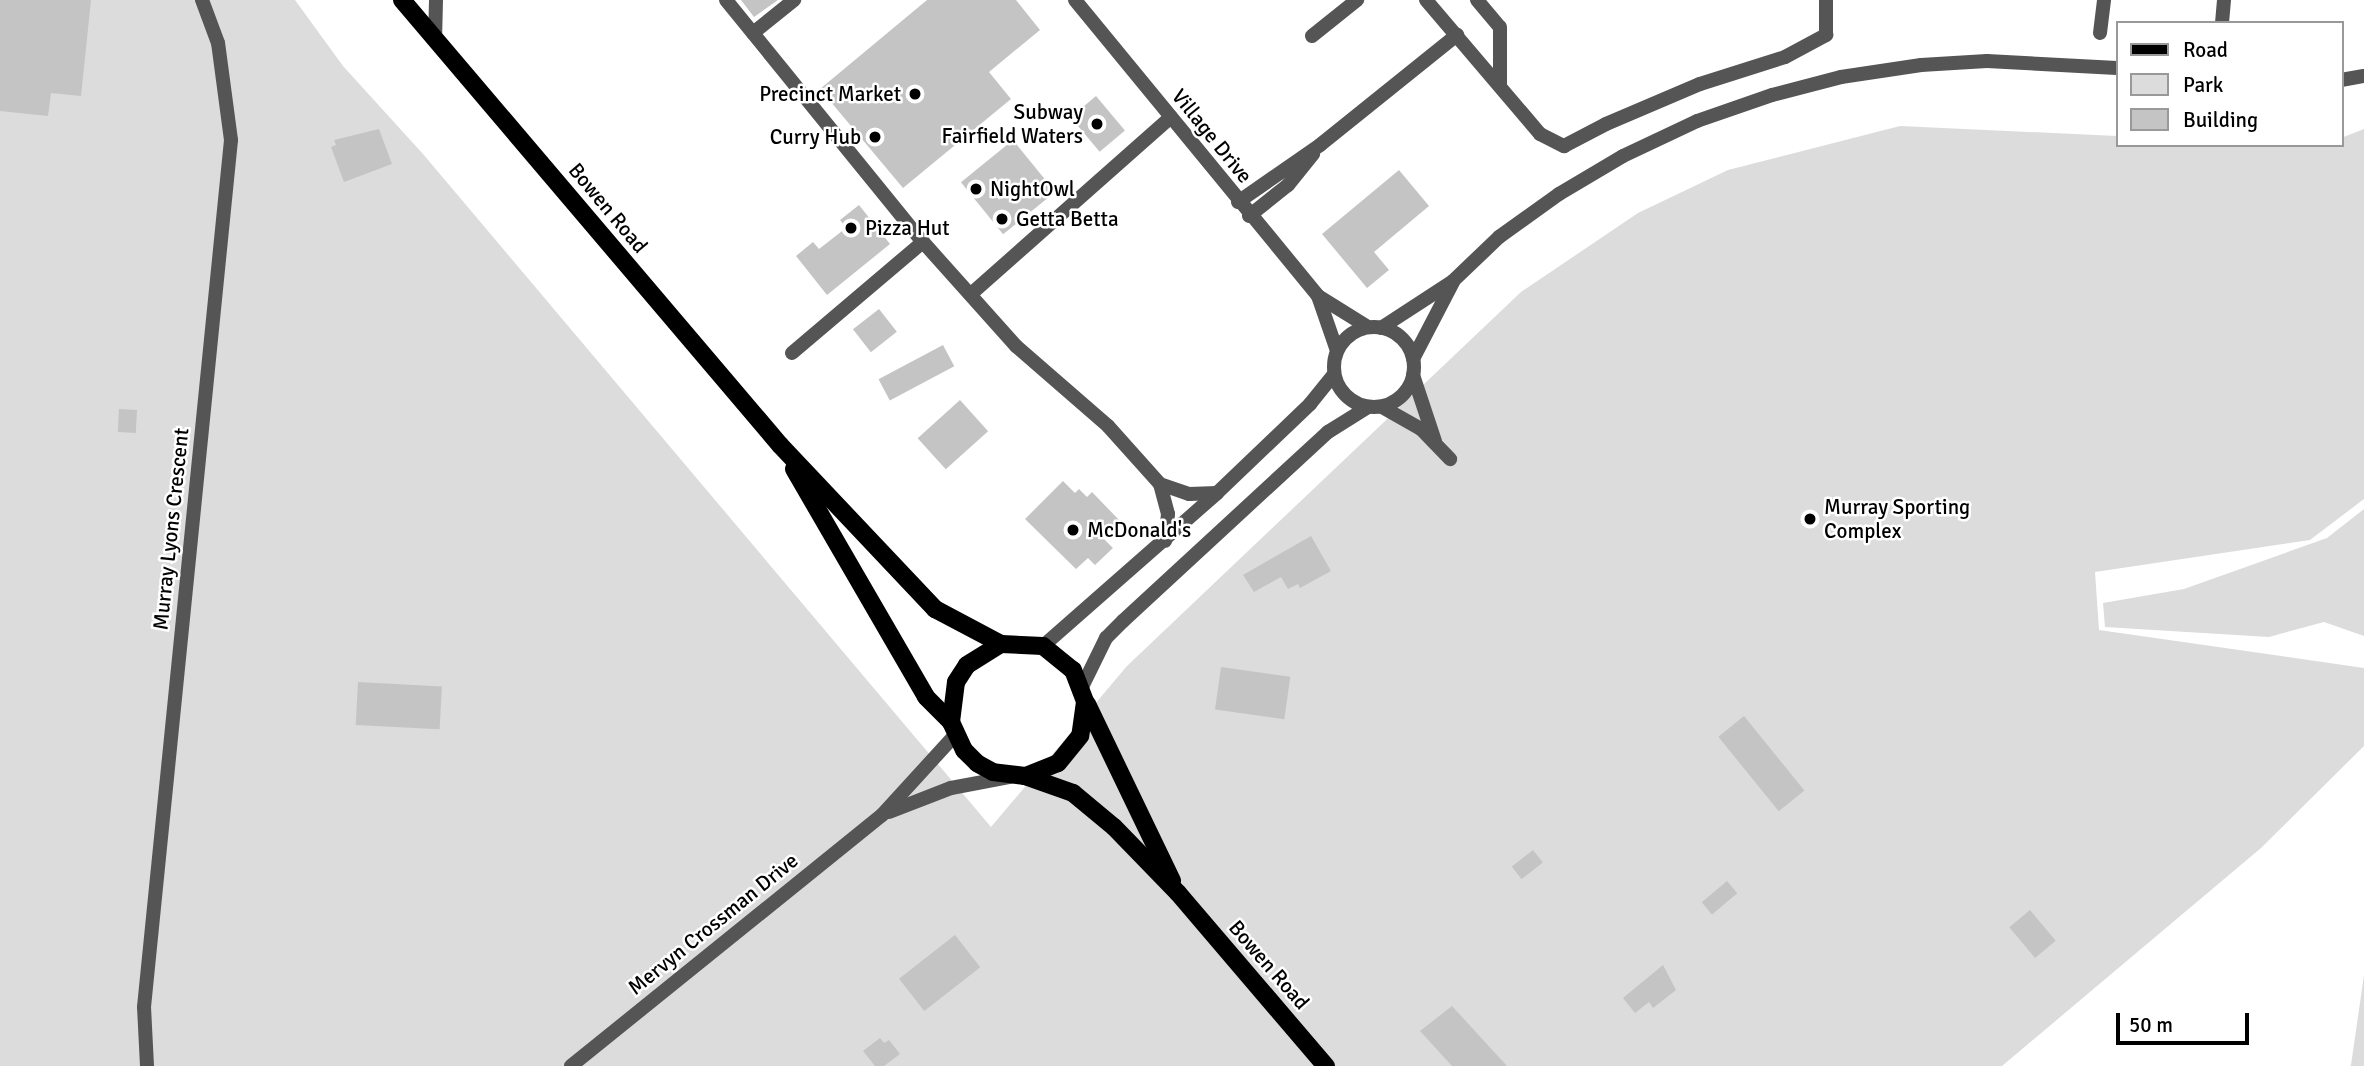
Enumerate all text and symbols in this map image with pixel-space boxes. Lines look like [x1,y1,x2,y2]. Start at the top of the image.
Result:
legend [2116,21,2343,147]
text: Road [2183,37,2228,63]
text: Park [2183,72,2223,98]
place label: Precinct Market [759,81,901,107]
street label: Village Drive [1166,84,1258,188]
marker: Precinct Market [907,86,923,102]
place label: Subway Fairfield Waters [941,99,1083,149]
text: Building [2183,107,2258,133]
marker: Subway Fairfield Waters [1089,116,1105,132]
place label: Curry Hub [770,124,861,150]
marker: Curry Hub [867,129,883,145]
street label: Bowen Road [563,158,653,258]
place label: NightOwl [990,176,1075,202]
marker: NightOwl [968,181,984,197]
place label: Getta Betta [1016,206,1119,232]
marker: Getta Betta [994,211,1010,227]
place label: Pizza Hut [865,215,950,241]
marker: Pizza Hut [843,220,859,236]
street label: Murray Lyons Crescent [148,427,194,631]
place label: Murray Sporting Complex [1824,494,1970,544]
marker: Murray Sporting Complex [1802,511,1818,527]
place label: McDonald's [1087,517,1191,543]
marker: McDonald's [1065,522,1081,538]
street label: Mervyn Crossman Drive [623,848,803,1000]
street label: Bowen Road [1223,915,1315,1015]
scale bar [2119,1000,2252,1044]
text: 50 m [2129,1012,2173,1038]

